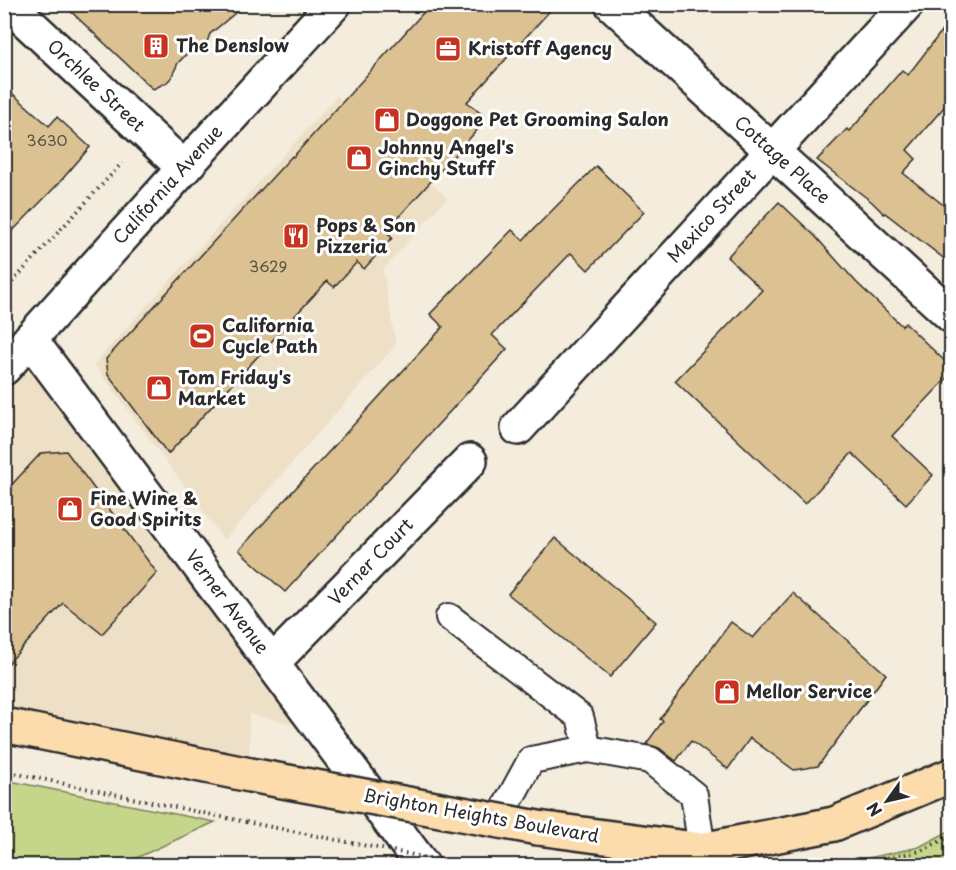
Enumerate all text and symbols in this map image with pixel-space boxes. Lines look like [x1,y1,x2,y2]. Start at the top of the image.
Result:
building icon: The Denslow [141,31,171,61]
place label: The Denslow [176,31,289,58]
street label: Orchlee Street [42,32,152,137]
office icon: Kristoff Agency [433,34,463,64]
place label: Kristoff Agency [468,34,612,61]
shop icon: Doggone Pet Grooming Salon [372,105,402,135]
place label: Doggone Pet Grooming Salon [406,105,669,132]
street label: Cottage Place [729,108,837,209]
street label: California Avenue [106,118,228,250]
house number: 3630 [26,128,68,151]
place label: Johnny Angel's Ginchy Stuff [378,133,514,181]
shop icon: Johnny Angel's Ginchy Stuff [344,143,374,173]
street label: Mexico Street [660,162,762,268]
place label: Pops & Son Pizzeria [316,211,416,259]
restaurant icon: Pops & Son Pizzeria [281,221,311,251]
house number: 3629 [249,254,287,277]
place label: California Cycle Path [222,311,318,359]
sports icon: California Cycle Path [187,321,217,351]
place label: Tom Friday's Market [178,363,292,411]
shop icon: Tom Friday's Market [144,373,174,403]
place label: Fine Wine & Good Spirits [90,484,202,532]
shop icon: Fine Wine & Good Spirits [55,494,85,524]
street label: Verner Court [321,511,419,611]
street label: Verner Avenue [180,543,276,659]
shop icon: Mellor Service [712,677,742,707]
place label: Mellor Service [746,677,873,704]
north arrow [857,771,917,831]
street label: Brighton Heights Boulevard [361,780,601,849]
text: N [860,798,887,822]

